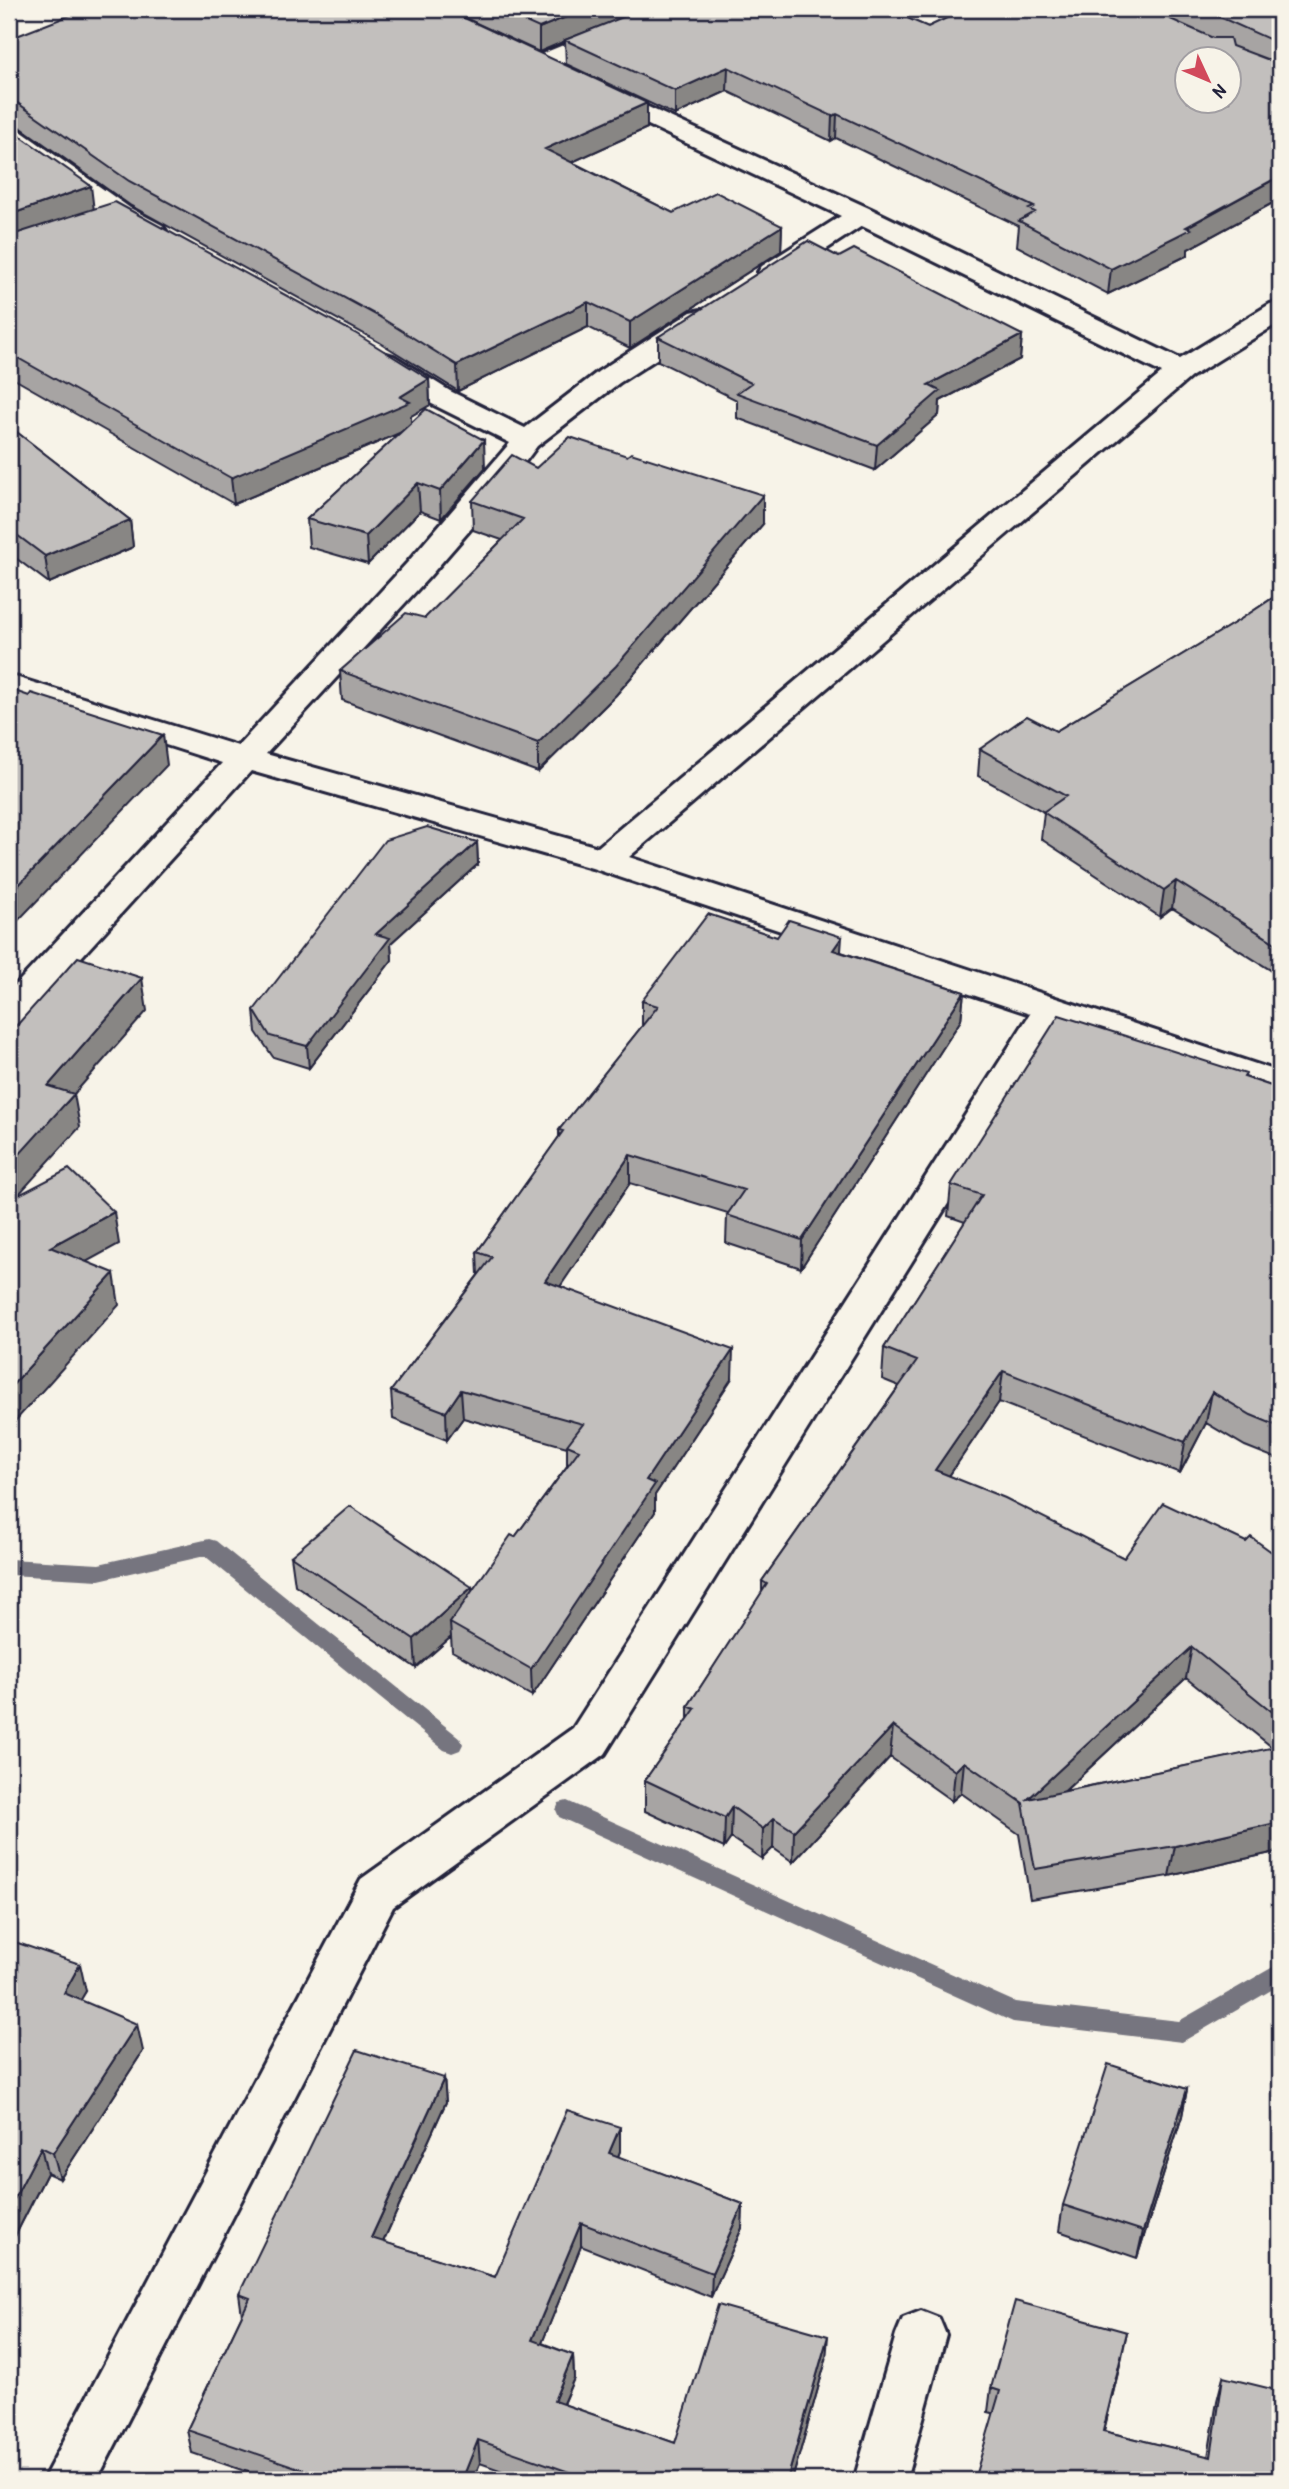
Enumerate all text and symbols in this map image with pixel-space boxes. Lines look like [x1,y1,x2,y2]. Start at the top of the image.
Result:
north arrow [1174,46,1244,116]
text: N [1207,79,1233,104]

